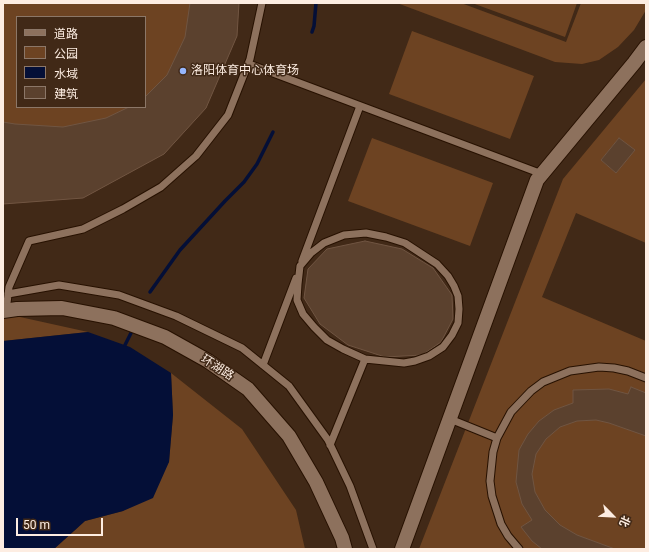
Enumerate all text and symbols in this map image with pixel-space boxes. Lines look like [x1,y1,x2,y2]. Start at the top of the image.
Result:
legend [16,16,146,108]
text: 道路 [54,27,78,41]
text: 公园 [54,47,78,61]
place label: 洛阳体育中心体育场 [191,64,299,78]
marker: 洛阳体育中心体育场 [178,66,188,76]
text: 水域 [54,67,78,81]
text: 建筑 [54,87,78,101]
street label: 环湖路 [198,352,236,384]
north arrow [593,496,633,536]
scale bar [18,510,105,536]
text: 北 [616,513,633,529]
text: 50 m [23,518,50,532]

